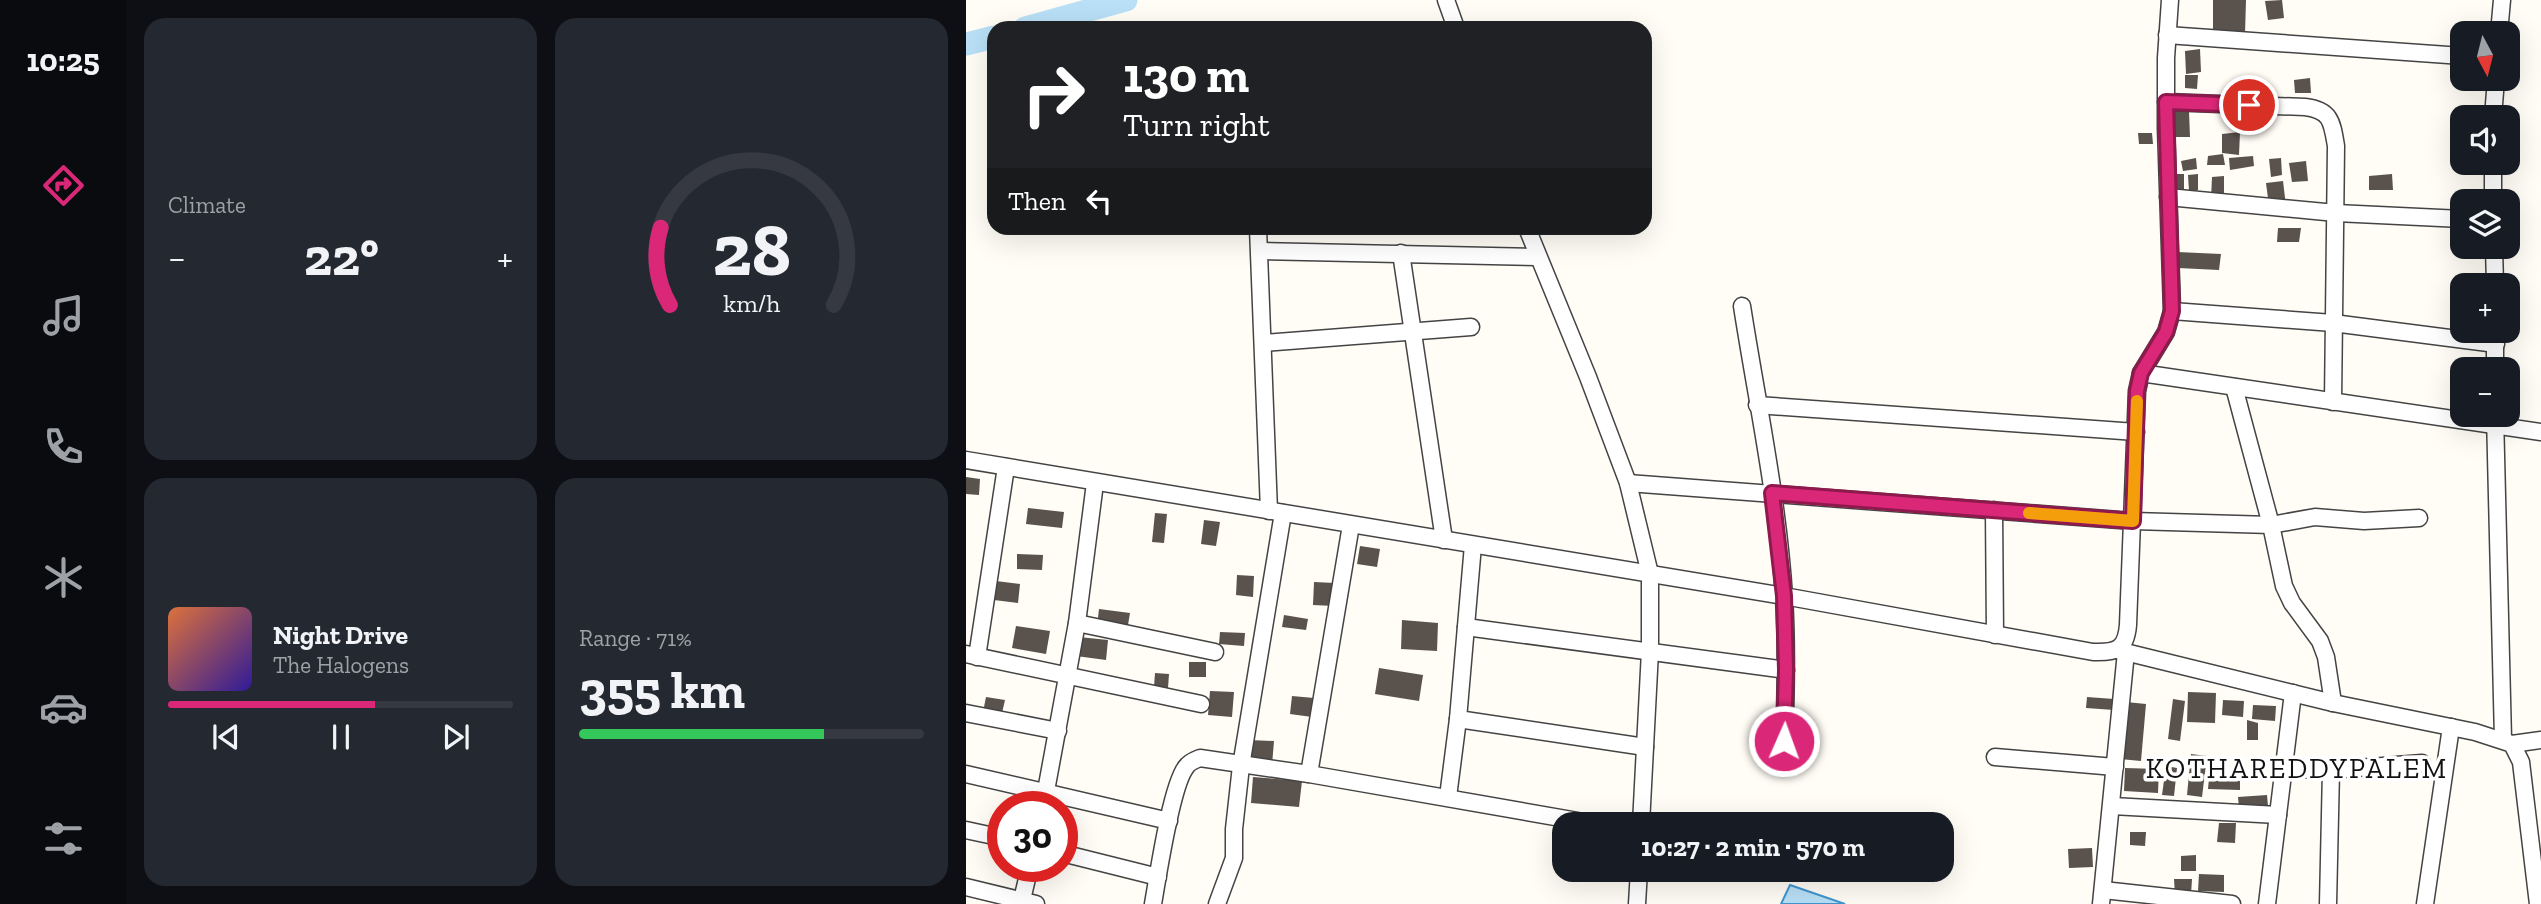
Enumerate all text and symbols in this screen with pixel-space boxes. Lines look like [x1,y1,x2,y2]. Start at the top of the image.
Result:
north arrow [2450,21,2520,91]
map controls [2450,21,2520,427]
text: 10:25 [26,41,100,79]
text: 130 m [1123,46,1249,105]
icon: right [1008,49,1099,140]
pin [2219,75,2279,135]
icon: arrive [2230,86,2268,124]
button: sound [2450,105,2520,175]
text: Turn right [1123,106,1270,144]
icon: directions [39,161,88,210]
icon: left [1080,182,1118,220]
text: Then [1008,185,1066,217]
button: layers [2450,189,2520,259]
text: Climate [168,191,246,219]
text: 28 [712,206,791,294]
text: 22° [304,226,379,288]
text: − [168,235,186,281]
text: + [497,235,513,281]
button: + [2450,273,2520,343]
text: km/h [723,288,780,318]
icon: music [39,291,88,340]
button: − [2450,357,2520,427]
icon: phone [39,422,88,471]
icon: climate [39,553,88,602]
text: Night Drive [273,619,408,651]
text: Range · 71% [579,624,692,652]
text: The Halogens [273,651,409,679]
text: 355 km [579,659,745,721]
icon: car [39,683,88,732]
position arrow [1747,704,1821,778]
icon: previous [207,718,245,756]
icon: pause [322,718,360,756]
icon: next [437,718,475,756]
district label: KOTHAREDDYPALEM [2146,752,2448,785]
speed limit sign: 30 [987,791,1078,882]
icon: filters [39,814,88,863]
text: 10:27 · 2 min · 570 m [1641,831,1865,863]

